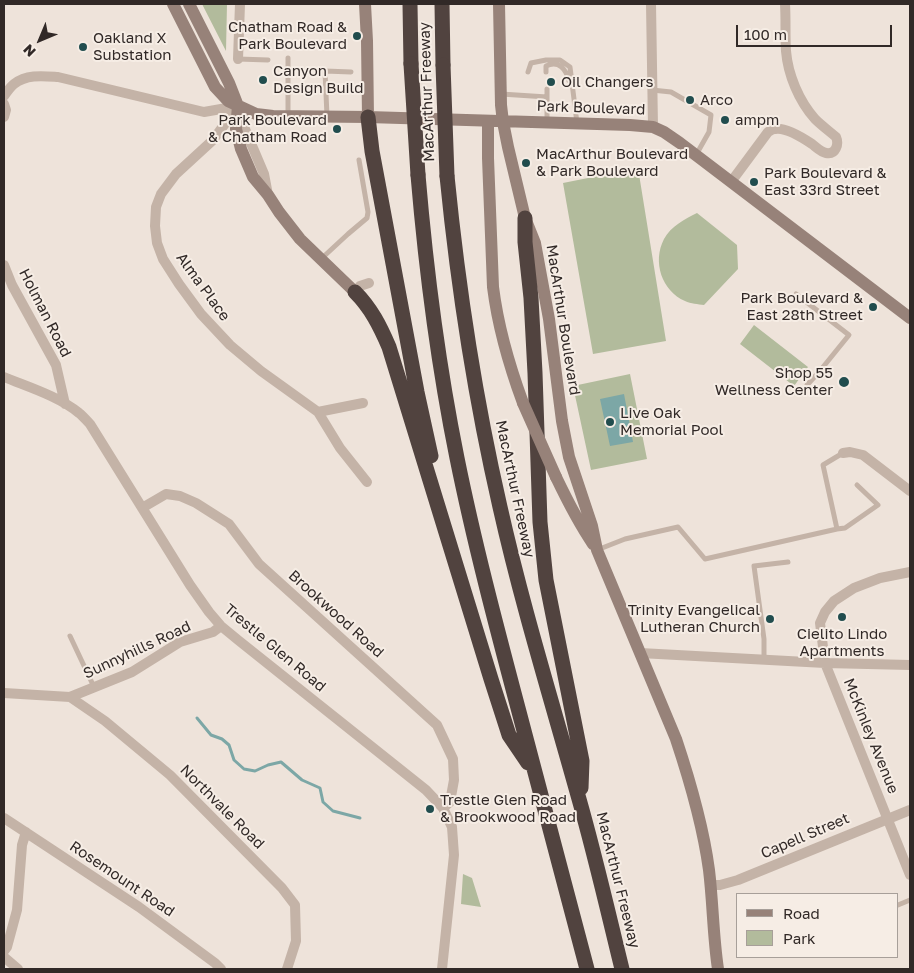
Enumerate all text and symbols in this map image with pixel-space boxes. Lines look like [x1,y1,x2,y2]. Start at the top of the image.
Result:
north arrow [15,15,65,65]
scale bar [739,15,895,47]
place label: Chatham Road & Park Boulevard [228,18,347,53]
street label: MacArthur Freeway [416,22,438,162]
text: 100 m [744,25,787,43]
place label: Oakland X Substation [93,29,171,64]
marker: Chatham Road & Park Boulevard [351,30,363,42]
text: N [19,41,39,61]
marker: Oakland X Substation [77,41,89,53]
place label: Canyon Design Build [273,62,363,97]
place label: Oil Changers [561,73,654,91]
marker: Canyon Design Build [257,74,269,86]
marker: Oil Changers [545,76,557,88]
place label: Arco [700,91,733,109]
marker: Arco [684,94,696,106]
street label: Park Boulevard [536,97,646,119]
place label: Park Boulevard & Chatham Road [208,111,327,146]
place label: ampm [735,111,779,129]
marker: ampm [719,114,731,126]
marker: Park Boulevard & Chatham Road [331,123,343,135]
place label: MacArthur Boulevard & Park Boulevard [536,145,688,180]
marker: MacArthur Boulevard & Park Boulevard [520,157,532,169]
place label: Park Boulevard & East 33rd Street [764,164,887,199]
marker: Park Boulevard & East 33rd Street [748,176,760,188]
street label: MacArthur Boulevard [542,243,584,397]
street label: Alma Place [172,249,234,325]
street label: Holman Road [15,266,75,360]
place label: Park Boulevard & East 28th Street [740,289,863,324]
marker: Park Boulevard & East 28th Street [867,301,879,313]
place label: Shop 55 Wellness Center [715,364,833,399]
marker: Shop 55 Wellness Center [837,375,851,389]
place label: Live Oak Memorial Pool [620,404,723,439]
marker: Live Oak Memorial Pool [604,416,616,428]
street label: MacArthur Freeway [492,419,538,559]
street label: Brookwood Road [285,566,387,662]
street label: Trestle Glen Road [221,600,329,696]
place label: Trinity Evangelical Lutheran Church [628,601,760,636]
marker: Cielito Lindo Apartments [836,611,848,623]
marker: Trinity Evangelical Lutheran Church [764,613,776,625]
street label: Sunnyhills Road [80,617,194,683]
place label: Cielito Lindo Apartments [797,625,887,660]
street label: McKinley Avenue [840,676,902,796]
street label: Northvale Road [176,761,268,853]
place label: Trestle Glen Road & Brookwood Road [440,791,576,826]
marker: Trestle Glen Road & Brookwood Road [424,803,436,815]
street label: Capell Street [758,809,852,863]
street label: MacArthur Freeway [592,810,644,950]
street label: Rosemount Road [66,837,178,921]
legend [736,893,899,958]
text: Road [783,904,820,922]
text: Park [783,929,815,947]

